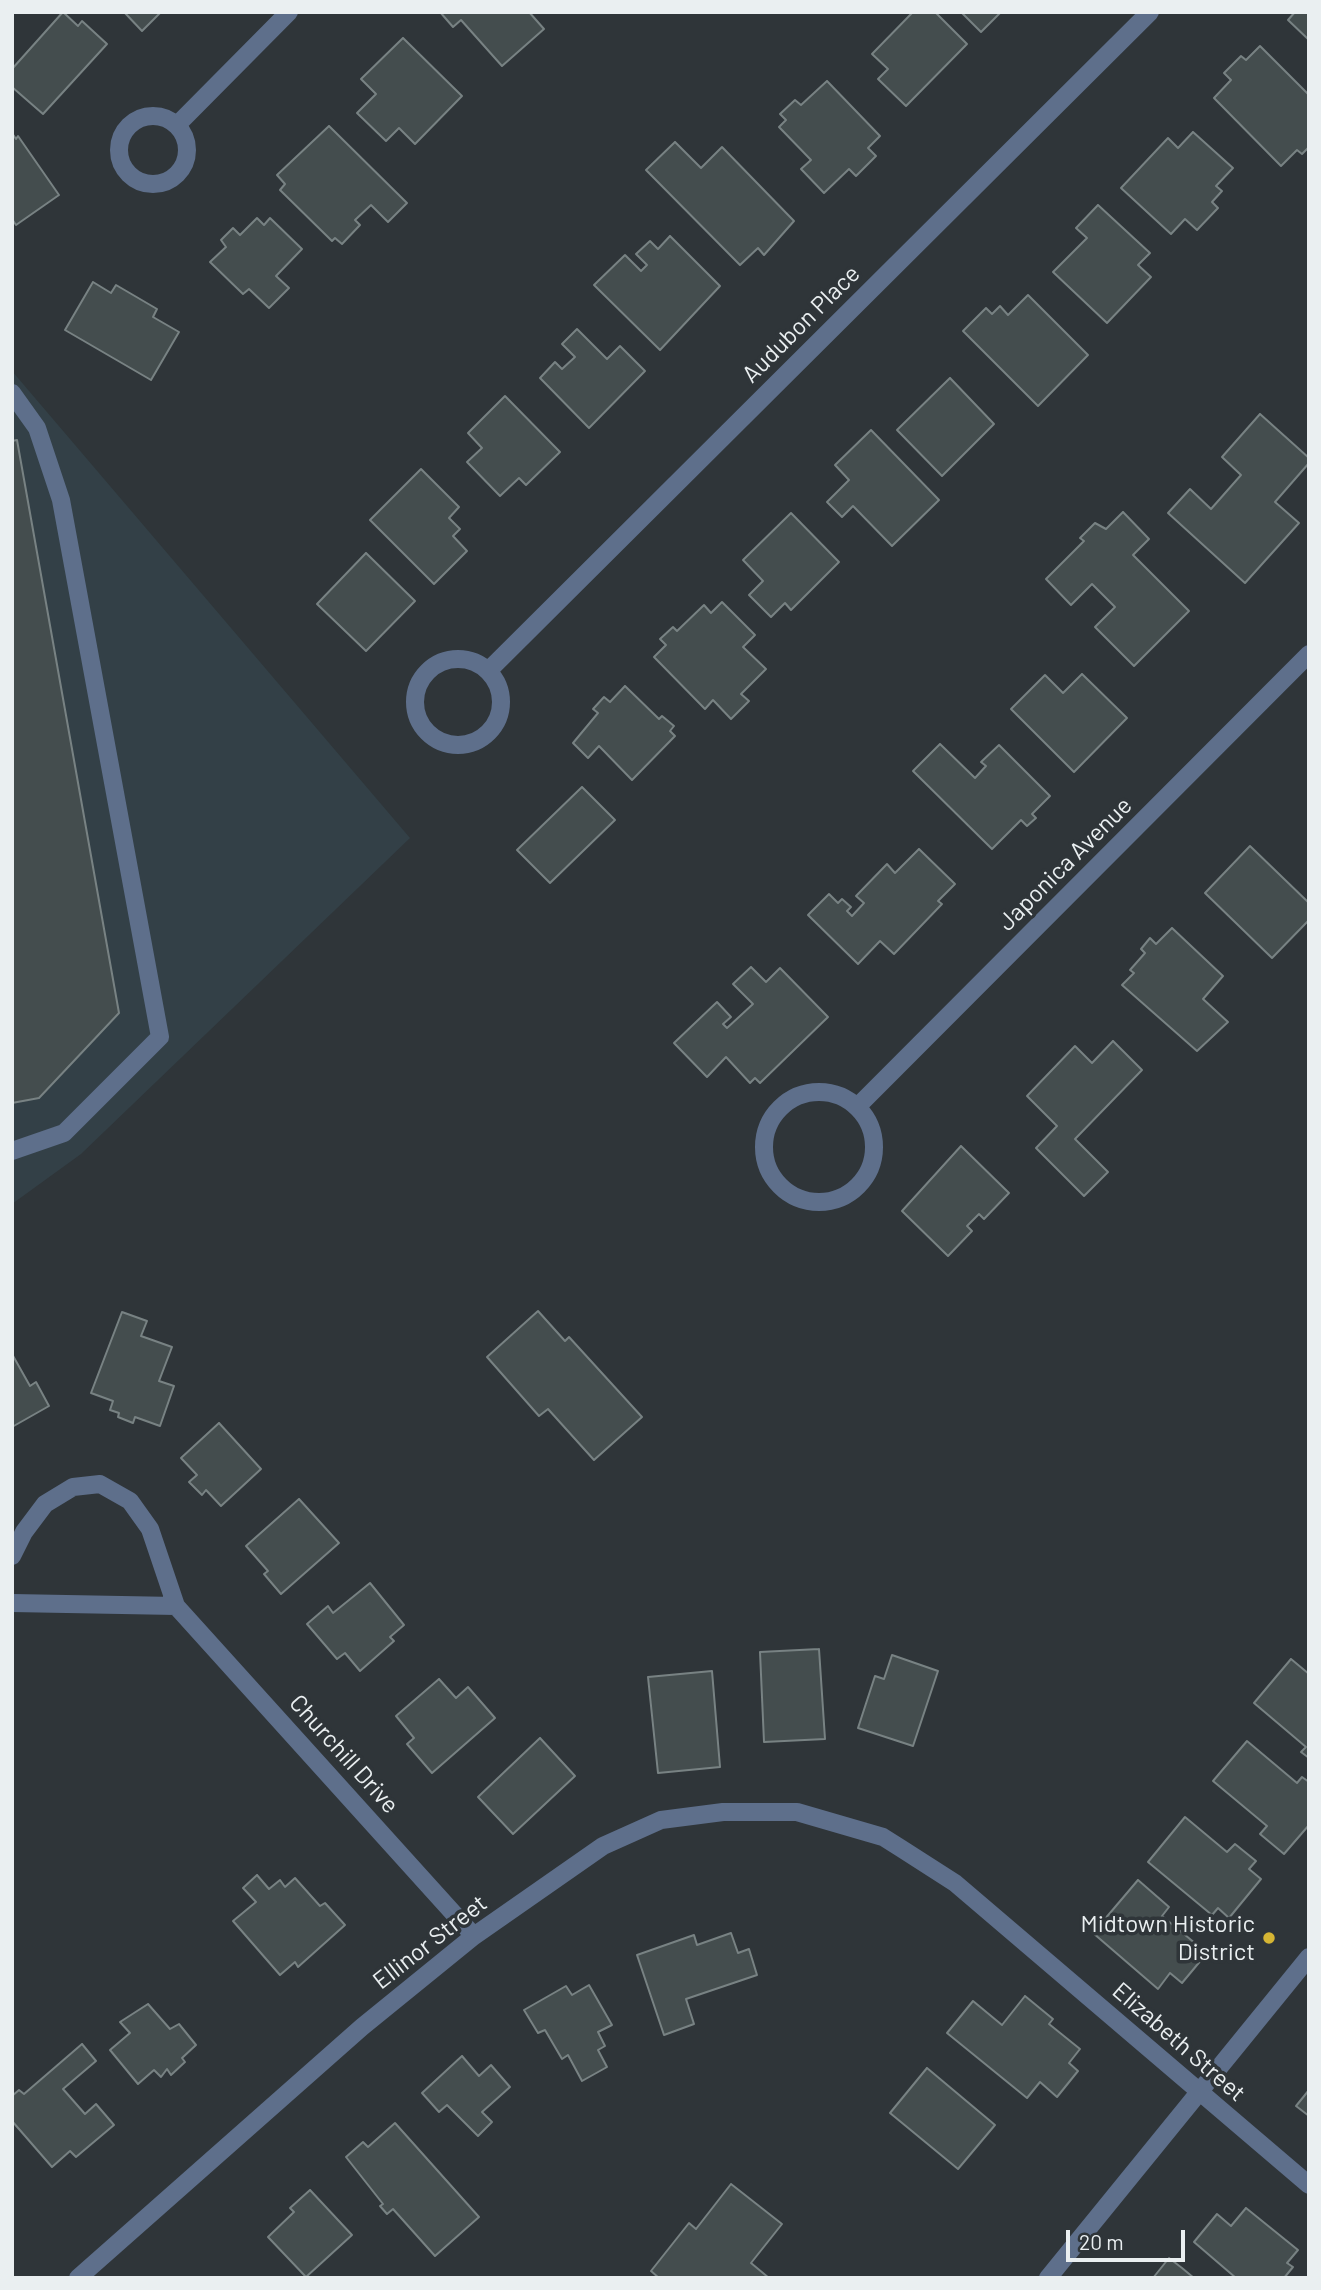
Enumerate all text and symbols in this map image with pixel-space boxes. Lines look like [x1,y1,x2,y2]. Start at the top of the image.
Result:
street label: Audubon Place [736,259,866,389]
street label: Japonica Avenue [992,791,1138,937]
street label: Churchill Drive [283,1689,405,1819]
street label: Ellinor Street [367,1889,493,1995]
place label: Midtown Historic District [1080,1910,1255,1966]
marker: Midtown Historic District [1261,1930,1277,1946]
street label: Elizabeth Street [1107,1976,1251,2108]
scale bar [1069,2216,1188,2260]
text: 20 m [1079,2229,1124,2254]

